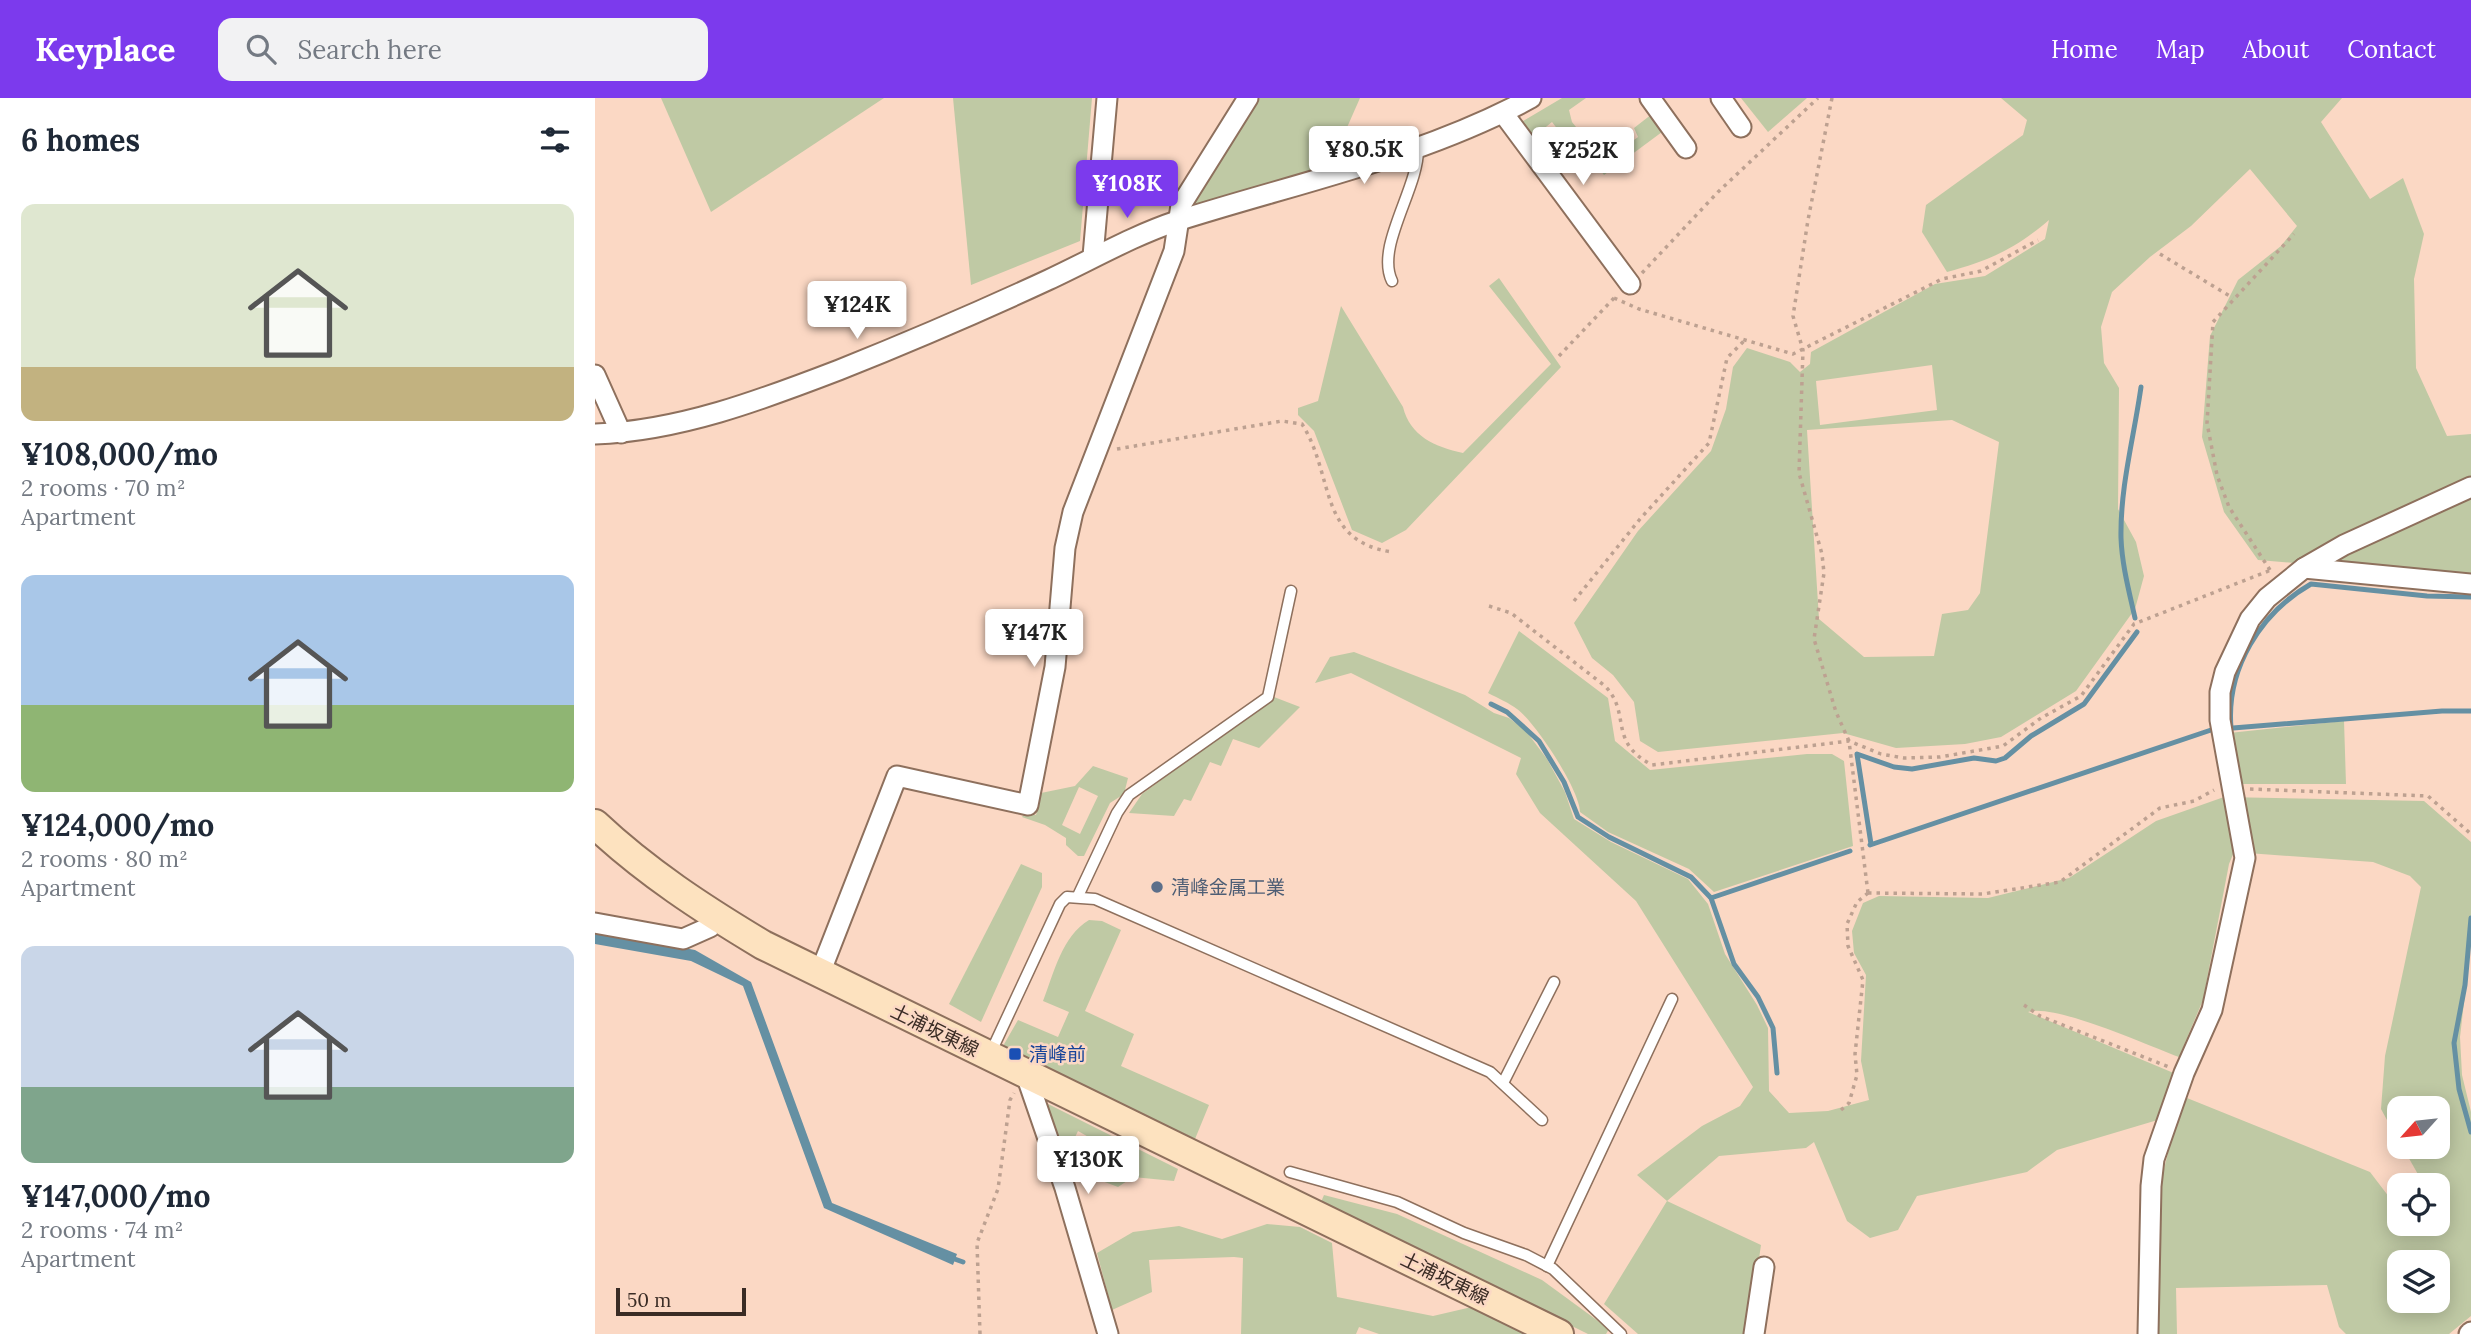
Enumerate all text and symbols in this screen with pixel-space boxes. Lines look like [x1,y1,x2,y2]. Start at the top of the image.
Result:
search box [218,18,708,81]
text: Keyplace [35,28,176,70]
icon: search [242,30,280,68]
text: Search here [298,33,442,66]
text: Home [2051,34,2118,65]
text: Map [2156,34,2205,65]
text: About [2243,34,2309,65]
text: Contact [2347,34,2436,65]
text: 6 homes [21,121,140,159]
icon: filters [536,121,574,159]
pin: ¥80.5K [1307,126,1421,186]
pin: ¥252K [1534,127,1632,187]
text: ¥80.5K [1325,134,1403,163]
text: ¥252K [1548,135,1618,164]
pin: ¥108K [1078,160,1176,220]
text: ¥108K [1092,168,1162,197]
icon: home [235,250,361,376]
pin: ¥124K [808,282,906,341]
text: ¥124K [823,289,891,318]
text: ¥108,000/mo [21,435,218,473]
text: 2 rooms · 70 m² [21,473,186,502]
text: Apartment [21,502,136,531]
pin: ¥147K [985,610,1083,669]
text: ¥147K [1001,617,1067,646]
icon: home [235,621,361,747]
text: ¥124,000/mo [21,806,214,844]
text: 2 rooms · 80 m² [21,844,188,873]
text: Apartment [21,873,136,902]
place label: 清峰金属工業 [1171,875,1285,899]
marker: 清峰金属工業 [1149,879,1165,895]
icon: home [235,992,361,1118]
street label: 土浦坂東線 [887,998,983,1062]
place label: 清峰前 [1029,1042,1086,1066]
marker: 清峰前 [1007,1046,1023,1062]
north arrow [2387,1096,2450,1158]
map controls [2387,1096,2450,1313]
pin: ¥130K [1039,1136,1137,1196]
text: ¥130K [1053,1144,1123,1173]
button: locate [2387,1173,2450,1236]
text: ¥147,000/mo [21,1177,210,1215]
text: 2 rooms · 74 m² [21,1215,183,1244]
text: Apartment [21,1244,136,1273]
street label: 土浦坂東線 [1397,1246,1493,1310]
button: layers [2387,1250,2450,1313]
scale bar [616,1285,745,1317]
text: 50 m [627,1288,671,1312]

